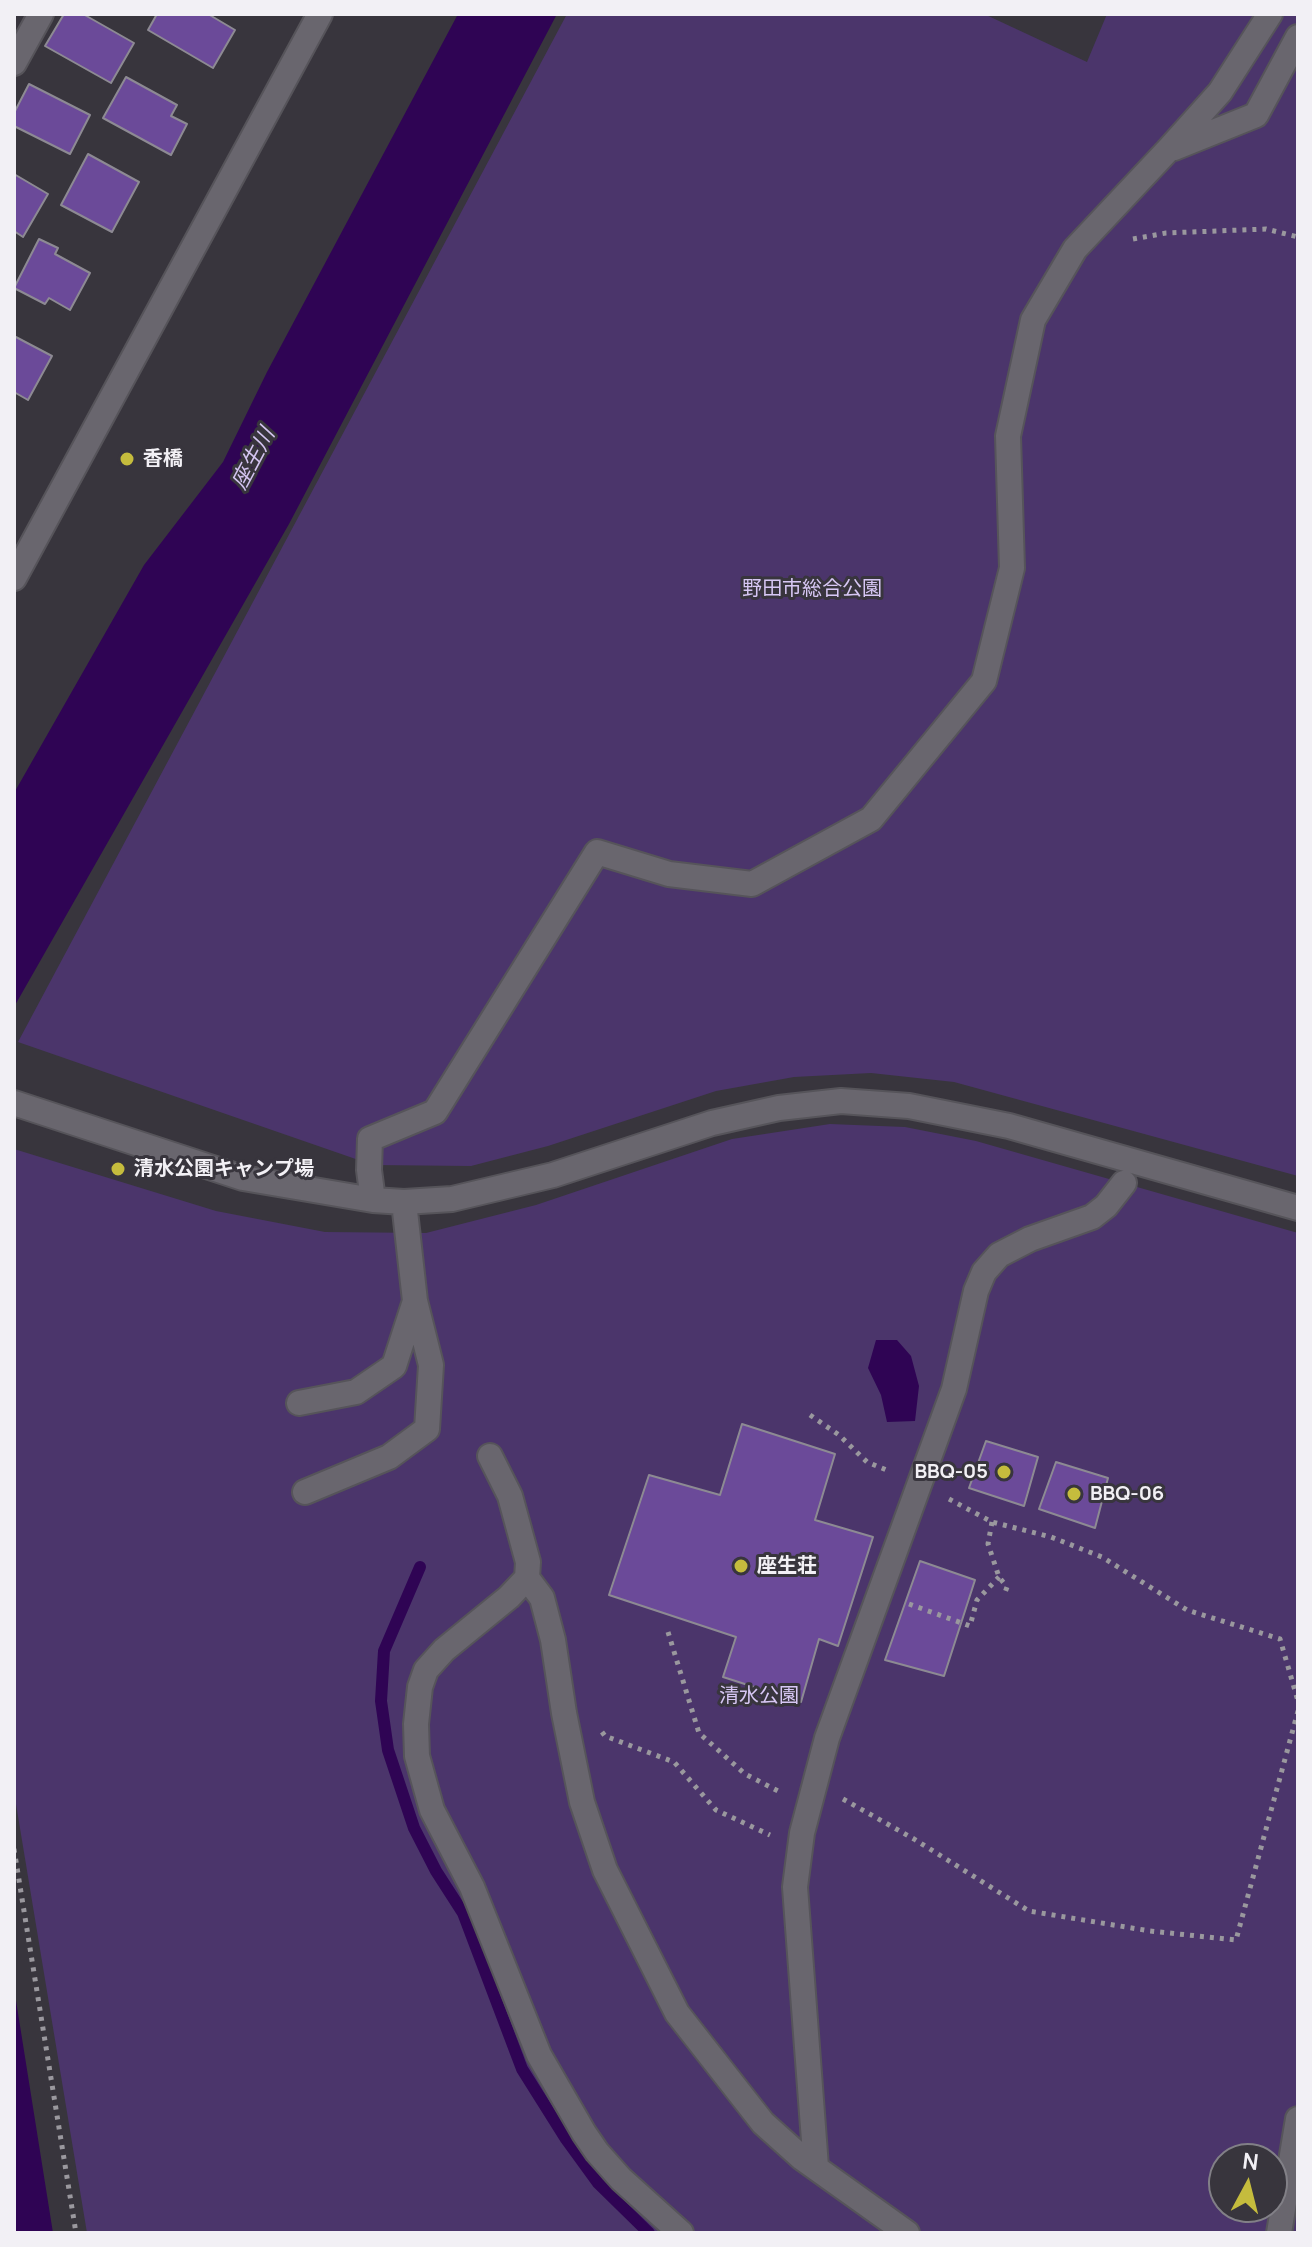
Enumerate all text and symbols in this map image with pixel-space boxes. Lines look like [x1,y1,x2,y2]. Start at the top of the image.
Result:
water label: 座生川 [227,424,281,494]
place label: 香橋 [143,447,183,471]
marker: 香橋 [118,450,136,468]
park label: 野田市総合公園 [742,577,882,601]
place label: 清水公園キャンプ場 [134,1157,314,1181]
marker: 清水公園キャンプ場 [109,1160,127,1178]
place label: BBQ-05 [914,1460,988,1484]
marker: BBQ-05 [995,1463,1013,1481]
place label: BBQ-06 [1090,1482,1164,1506]
marker: BBQ-06 [1065,1485,1083,1503]
place label: 座生荘 [757,1554,817,1578]
marker: 座生荘 [732,1557,750,1575]
park label: 清水公園 [719,1684,799,1708]
north arrow [1208,2143,1288,2223]
text: N [1241,2145,1260,2177]

